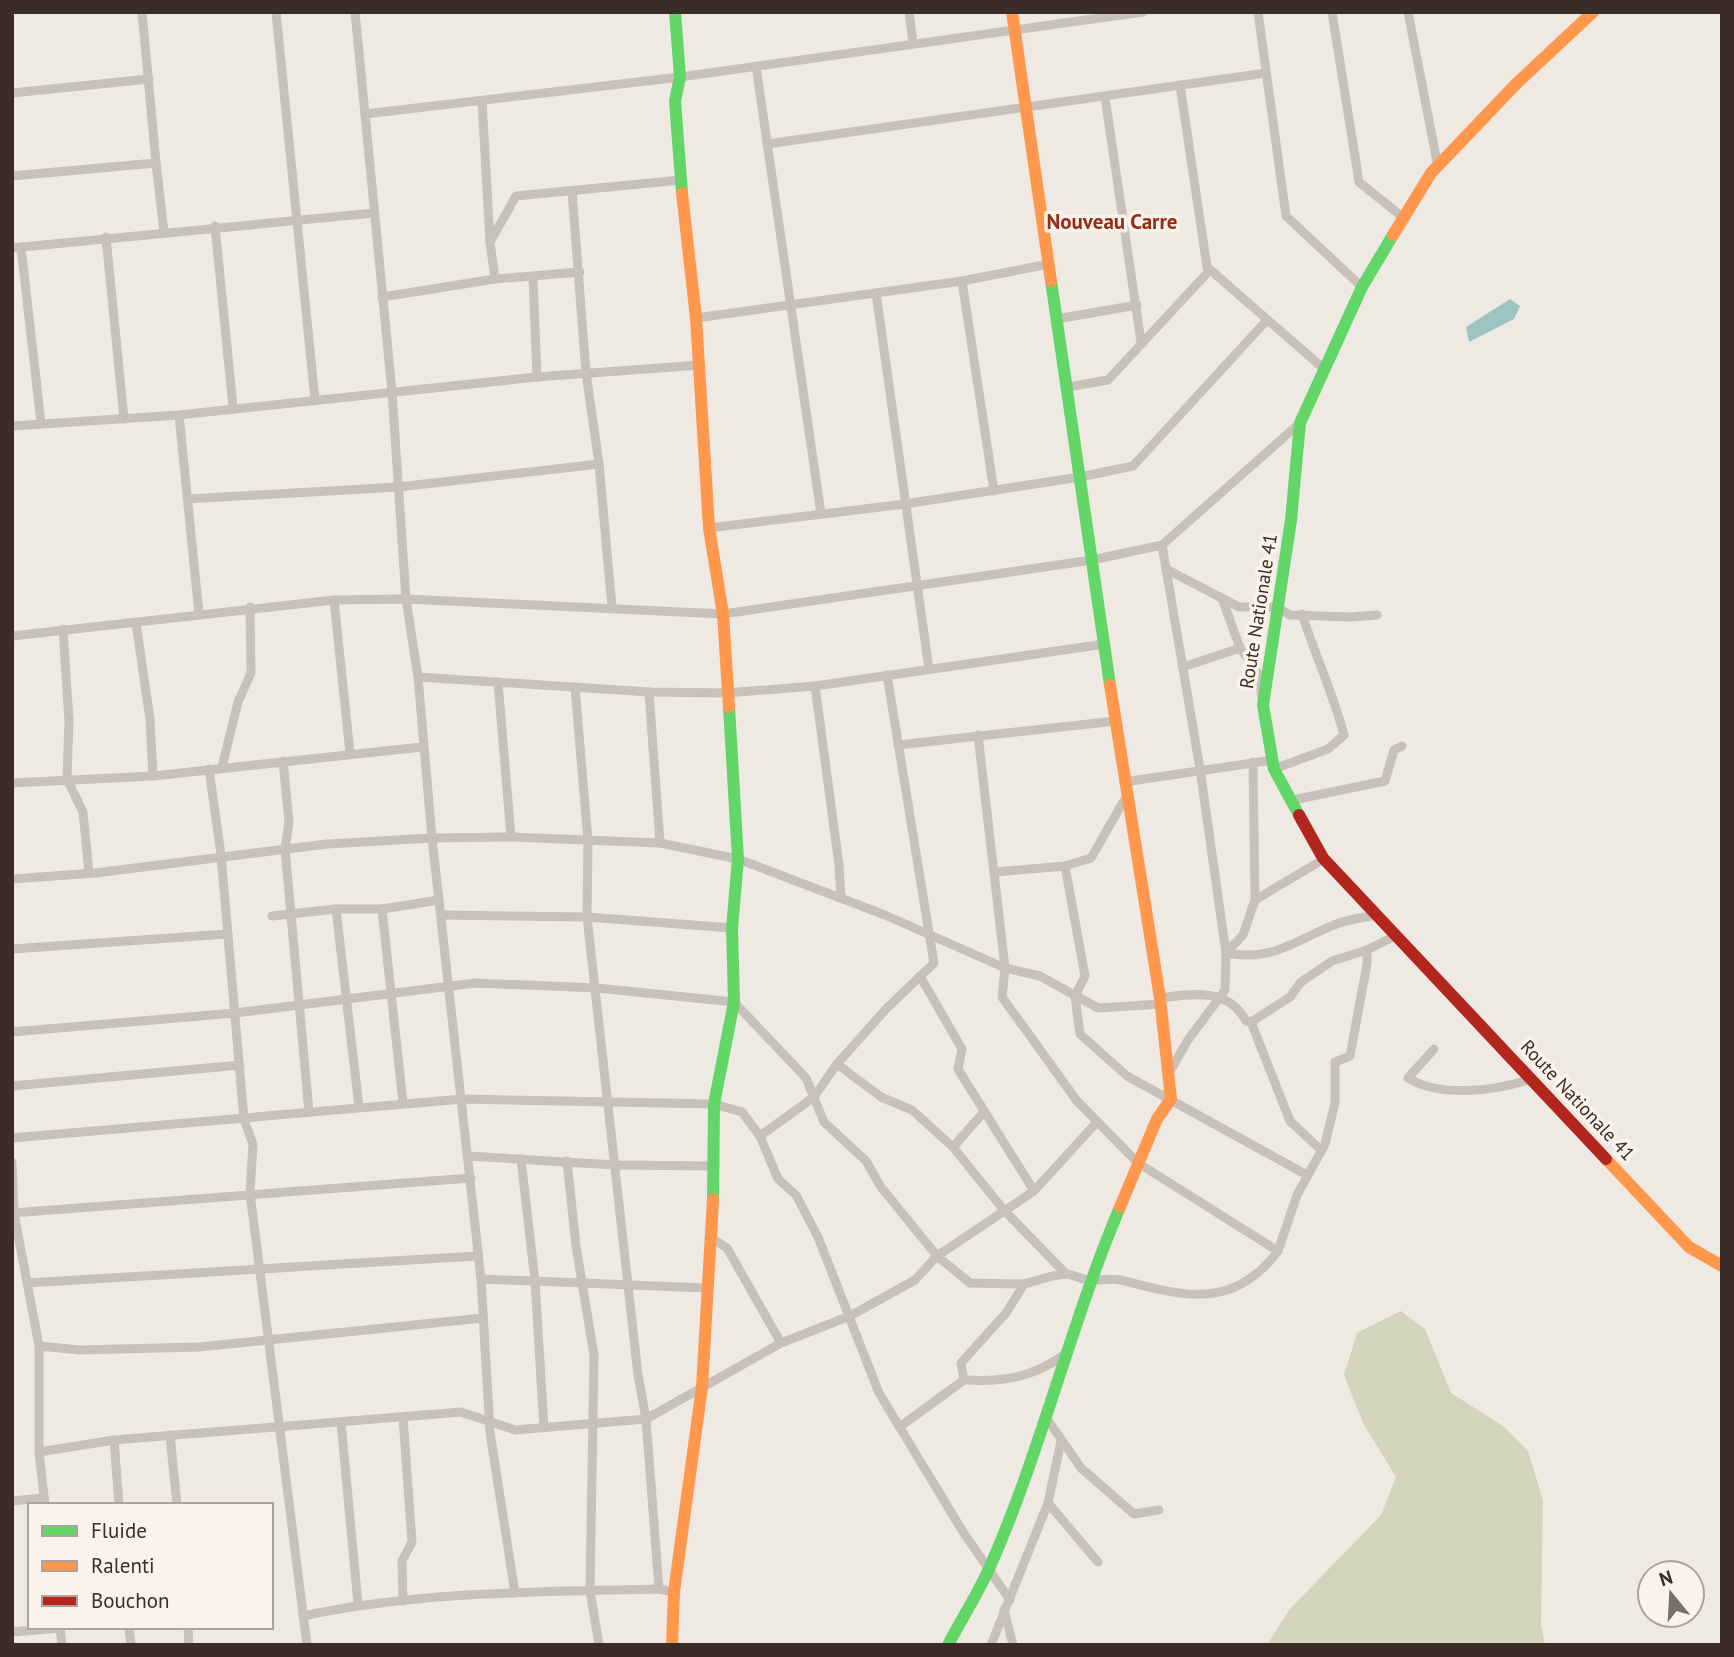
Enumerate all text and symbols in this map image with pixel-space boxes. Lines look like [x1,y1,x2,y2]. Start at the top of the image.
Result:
district label: Nouveau Carre [1047,208,1178,235]
street label: Route Nationale 41 [1234,532,1282,690]
street label: Route Nationale 41 [1516,1035,1640,1165]
legend [28,1503,273,1629]
text: Fluide [91,1517,147,1544]
text: Ralenti [91,1552,155,1579]
north arrow [1636,1559,1706,1629]
text: N [1656,1564,1675,1591]
text: Bouchon [91,1587,170,1614]

